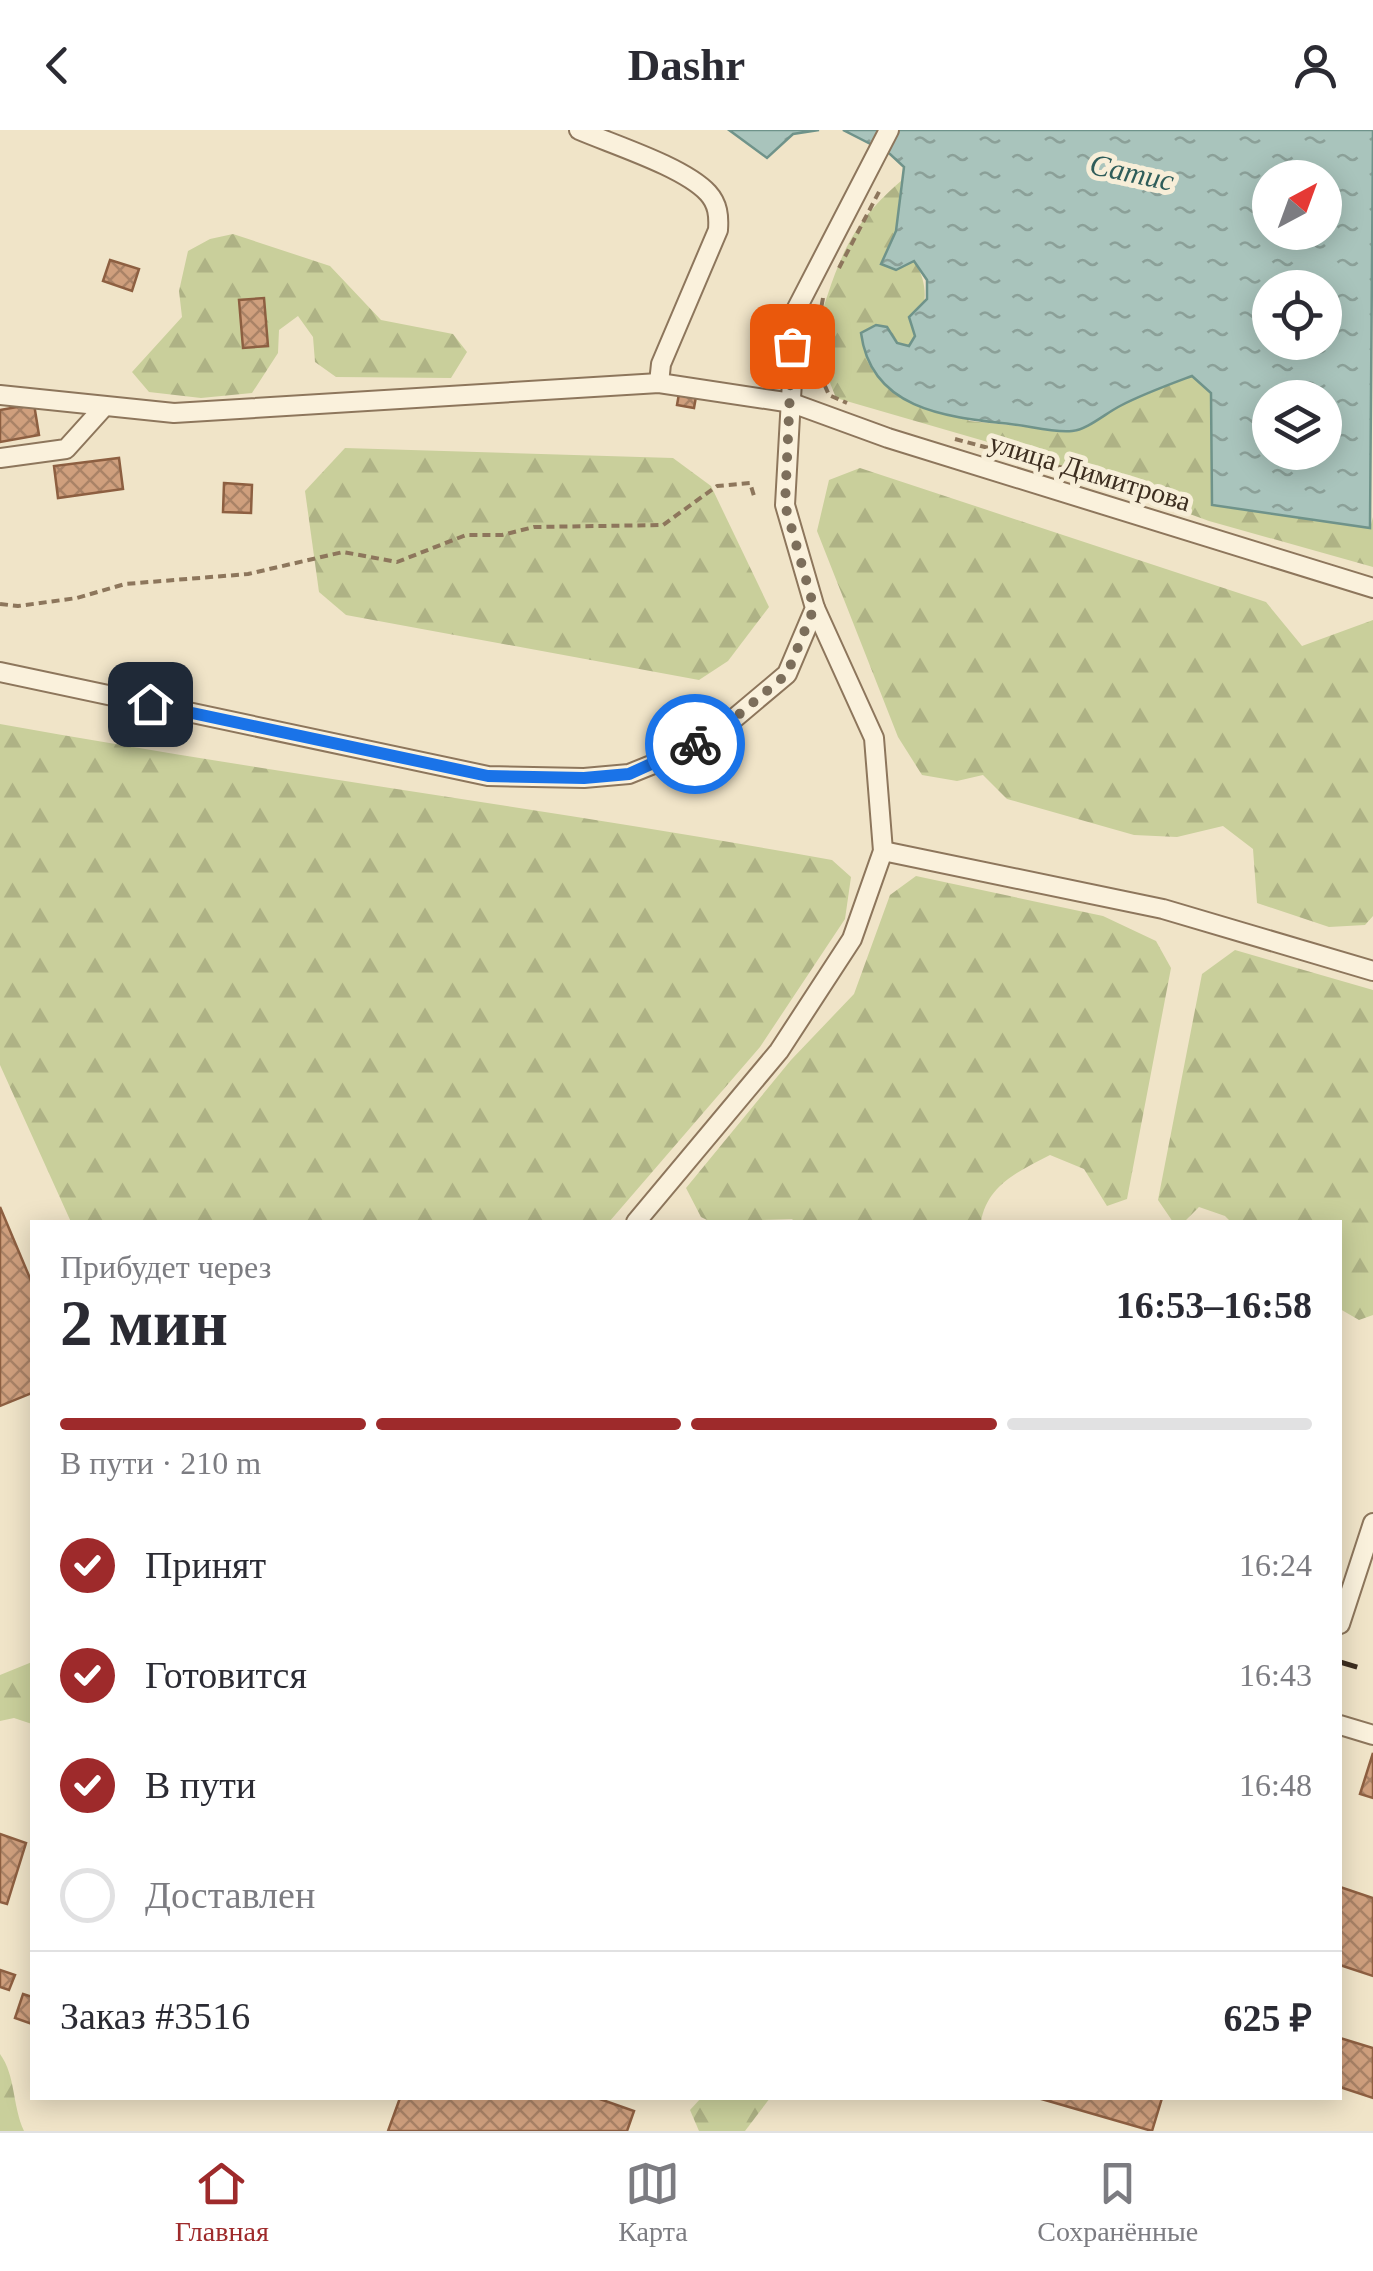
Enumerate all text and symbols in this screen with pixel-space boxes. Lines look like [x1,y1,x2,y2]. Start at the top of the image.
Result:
icon: back [30,38,85,93]
icon: person [1288,38,1343,93]
text: Dashr [628,40,745,90]
water label: Сатис [1087,147,1177,197]
north arrow [1252,160,1342,250]
map controls [1252,160,1342,470]
button: locate [1252,270,1342,360]
pin [750,304,835,389]
icon: bag [765,319,820,374]
button: layers [1252,380,1342,470]
street label: улица Димитрова [986,427,1195,518]
pin [108,662,193,747]
icon: home [123,677,178,732]
courier [645,694,745,794]
icon: bike [668,717,723,772]
text: Прибудет через [60,1249,271,1285]
text: 16:53–16:58 [1116,1284,1312,1326]
text: 2 мин [60,1287,228,1359]
text: В пути · 210 m [60,1445,261,1481]
icon: check [60,1538,115,1593]
text: Принят [145,1544,266,1586]
text: 16:24 [1239,1547,1312,1583]
icon: check [60,1648,115,1703]
text: Готовится [145,1654,307,1696]
text: 16:43 [1239,1657,1312,1693]
icon: check [60,1758,115,1813]
text: В пути [145,1764,256,1806]
text: 16:48 [1239,1767,1312,1803]
text: Доставлен [145,1874,315,1916]
text: Заказ #3516 [60,1995,250,2037]
text: 625 ₽ [1223,1997,1312,2039]
tab: Главная [175,2156,269,2248]
tab: Карта [618,2156,688,2248]
tab: Сохранённые [1037,2156,1198,2248]

